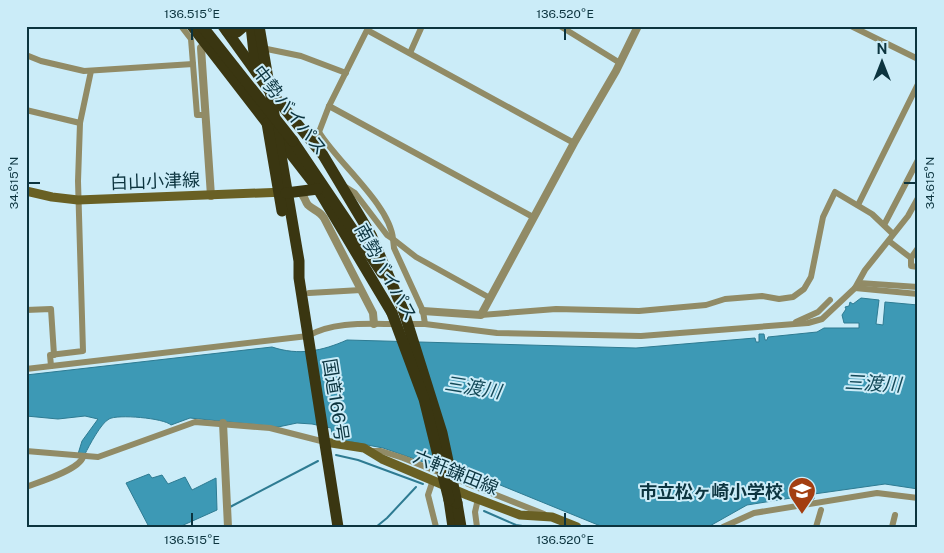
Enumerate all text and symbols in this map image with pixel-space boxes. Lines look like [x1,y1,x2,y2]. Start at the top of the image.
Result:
text: 136.515°E [164,7,220,21]
text: 136.520°E [536,7,594,21]
north arrow [856,38,906,88]
text: N [877,41,887,57]
street label: 中勢バイパス [249,61,331,159]
text: 34.615°N [7,157,21,209]
text: 34.615°N [923,157,937,209]
street label: 白山小津線 [110,169,200,193]
street label: 南勢バイパス [351,220,421,324]
street label: 国道166号 [319,357,353,443]
water label: 三渡川 [844,371,904,396]
water label: 三渡川 [443,372,505,403]
street label: 六軒鎌田線 [410,445,502,499]
school or university icon: 市立松ヶ崎小学校 [787,476,817,515]
place label: 市立松ヶ崎小学校 [639,481,783,502]
text: 136.515°E [164,533,220,547]
text: 136.520°E [536,533,594,547]

